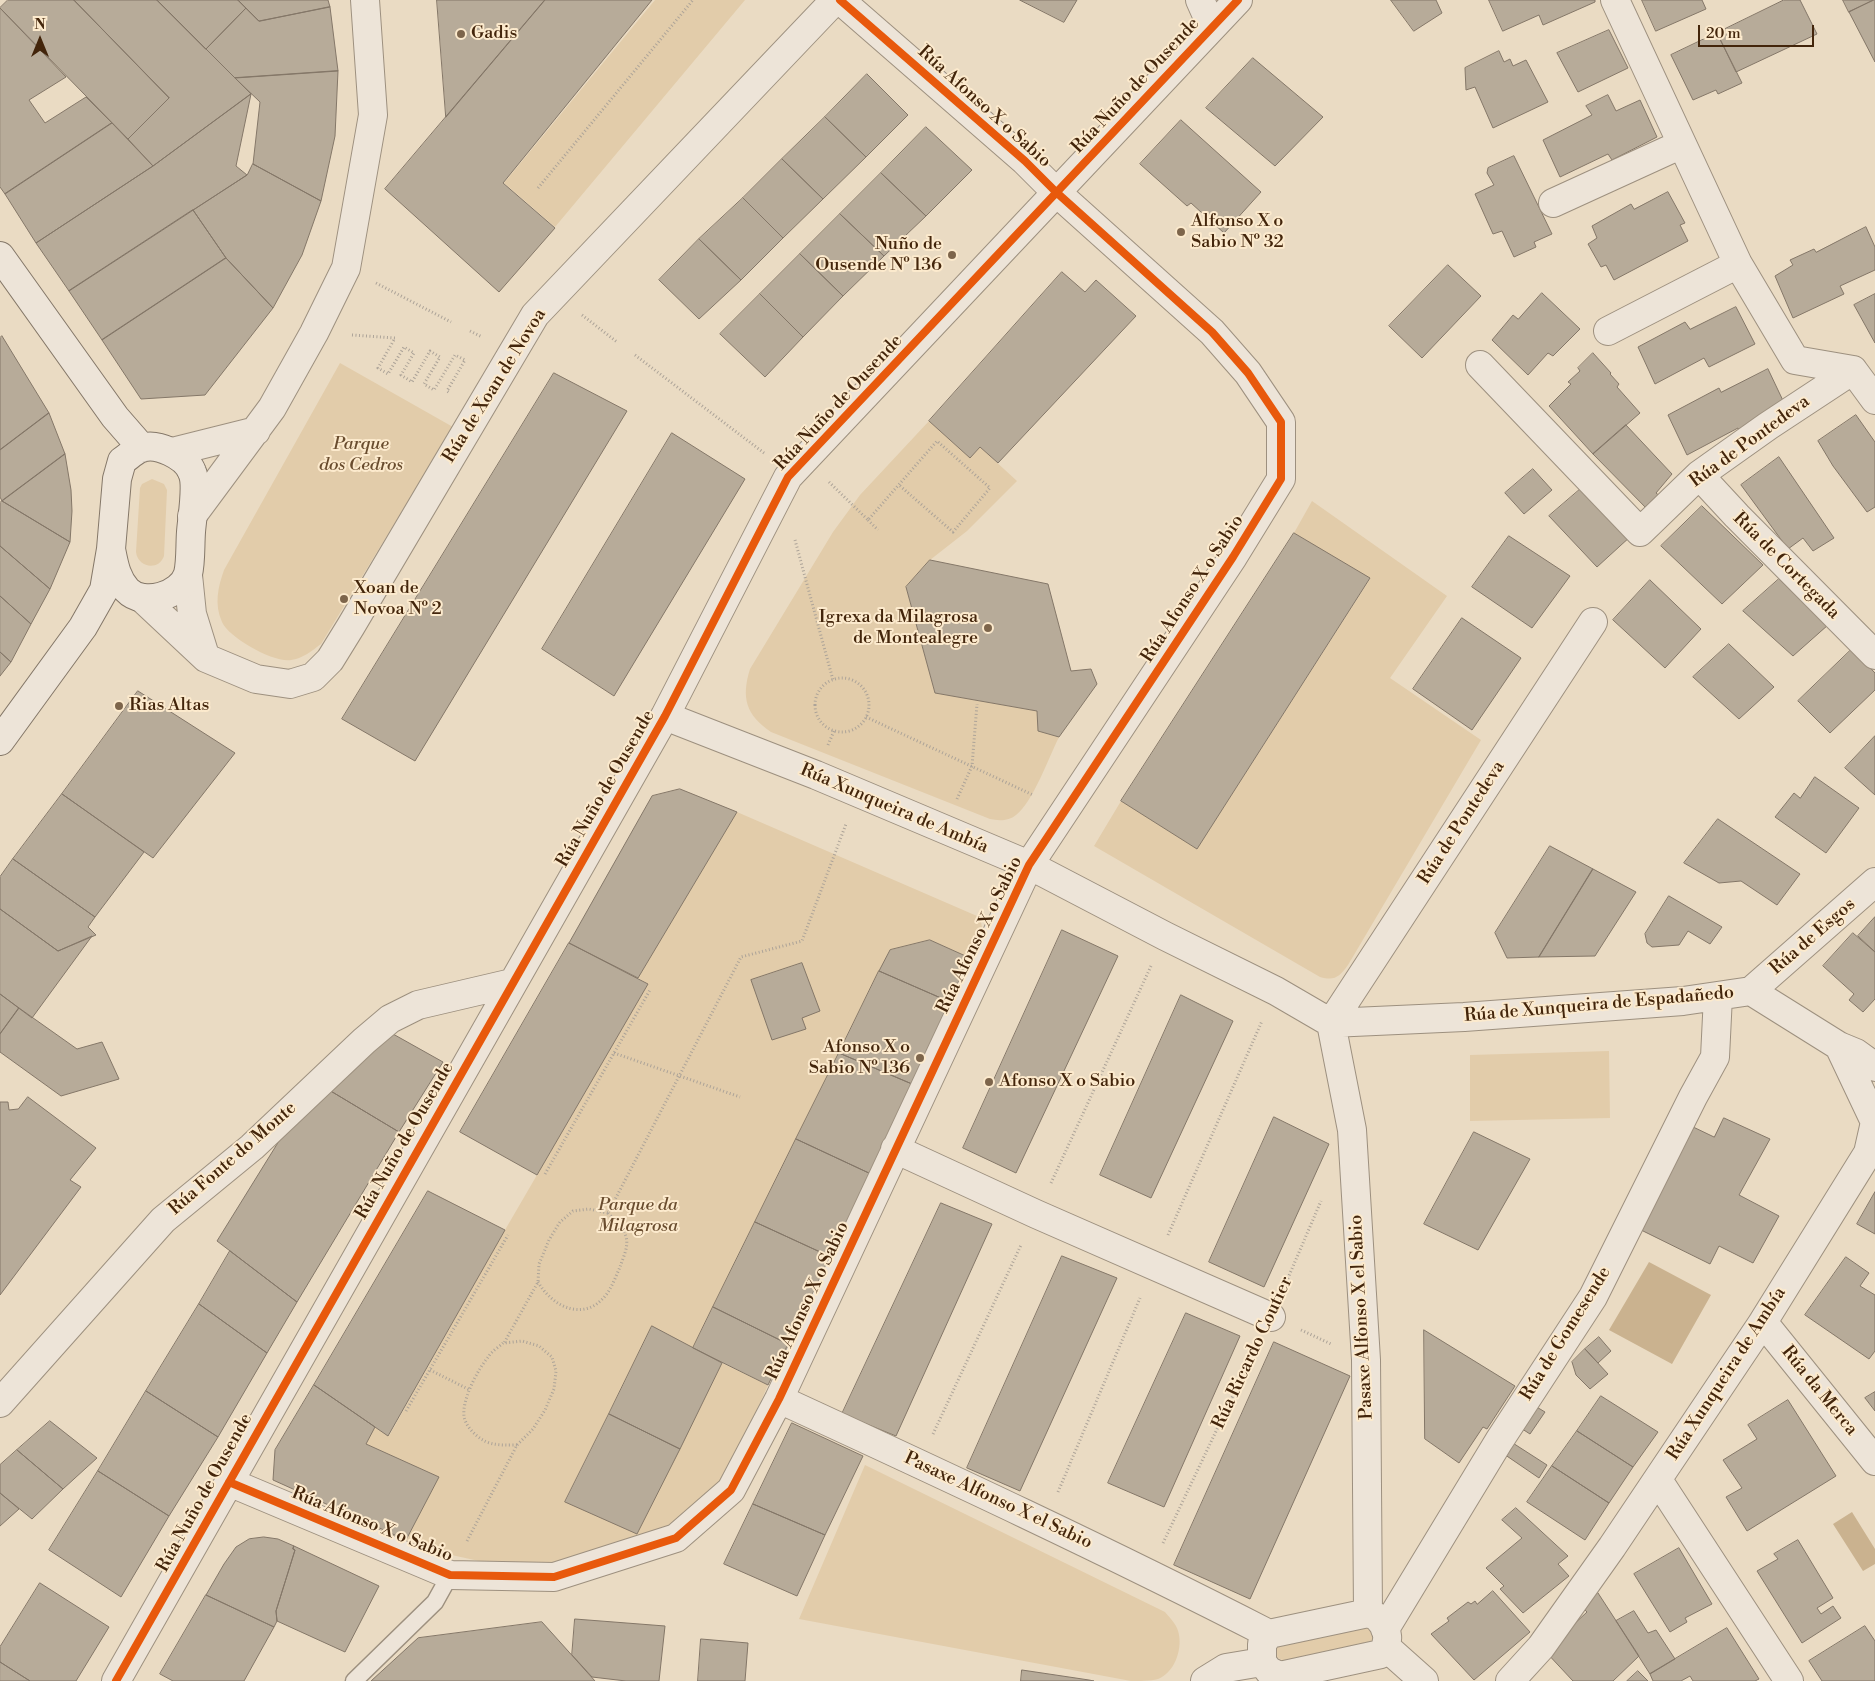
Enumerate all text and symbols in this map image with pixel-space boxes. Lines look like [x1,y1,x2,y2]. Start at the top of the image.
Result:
street label: Rúa Nuño de Ousende [1067,14,1205,158]
north arrow [15,15,65,65]
scale bar [1700,15,1816,47]
text: N [34,16,46,34]
place label: Gadis [471,23,517,45]
text: 20 m [1706,24,1741,43]
marker: Gadis [455,28,467,40]
street label: Rúa Afonso X o Sabio [913,41,1055,173]
place label: Alfonso X o Sabio Nº 32 [1191,211,1284,253]
marker: Alfonso X o Sabio Nº 32 [1175,226,1187,238]
place label: Nuño de Ousende Nº 136 [815,234,942,276]
marker: Nuño de Ousende Nº 136 [946,249,958,261]
street label: Rúa de Xoan de Novoa [439,305,551,467]
street label: Rúa Nuño de Ousende [770,331,908,475]
street label: Rúa de Pontedeva [1686,391,1814,493]
park label: Parque dos Cedros [319,434,403,476]
street label: Rúa de Cortegada [1728,508,1844,624]
street label: Rúa Afonso X o Sabio [1137,511,1249,667]
place label: Xoan de Novoa Nº 2 [354,578,442,620]
marker: Xoan de Novoa Nº 2 [338,593,350,605]
place label: Igrexa da Milagrosa de Montealegre [819,607,978,650]
marker: Igrexa da Milagrosa de Montealegre [982,622,994,634]
place label: Rias Altas [129,695,209,717]
marker: Rias Altas [113,700,125,712]
street label: Rúa Nuño de Ousende [552,707,660,871]
street label: Rúa de Pontedeva [1414,757,1510,889]
street label: Rúa Xunqueira de Ambía [797,760,991,858]
street label: Rúa Afonso X o Sabio [933,853,1027,1017]
street label: Rúa de Esgos [1766,894,1860,980]
street label: Rúa de Xunqueira de Espadañedo [1463,982,1735,1028]
place label: Afonso X o Sabio Nº 136 [809,1037,910,1080]
marker: Afonso X o Sabio Nº 136 [914,1052,926,1064]
street label: Rúa Nuño de Ousende [351,1059,459,1223]
place label: Afonso X o Sabio [999,1071,1135,1093]
marker: Afonso X o Sabio [983,1076,995,1088]
street label: Rúa Fonte do Monte [165,1098,301,1220]
park label: Parque da Milagrosa [598,1195,678,1238]
street label: Pasaxe Alfonso X el Sabio [1346,1214,1378,1420]
street label: Rúa Afonso X o Sabio [762,1218,854,1384]
street label: Rúa de Gomesende [1516,1263,1616,1405]
street label: Rúa Ricardo Coutier [1208,1273,1298,1433]
street label: Rúa Xunqueira de Ambía [1663,1283,1791,1465]
street label: Rúa da Merca [1776,1342,1862,1440]
street label: Rúa Nuño de Ousende [152,1410,258,1576]
street label: Pasaxe Alfonso X el Sabio [900,1448,1096,1554]
street label: Rúa Afonso X o Sabio [288,1483,456,1567]

